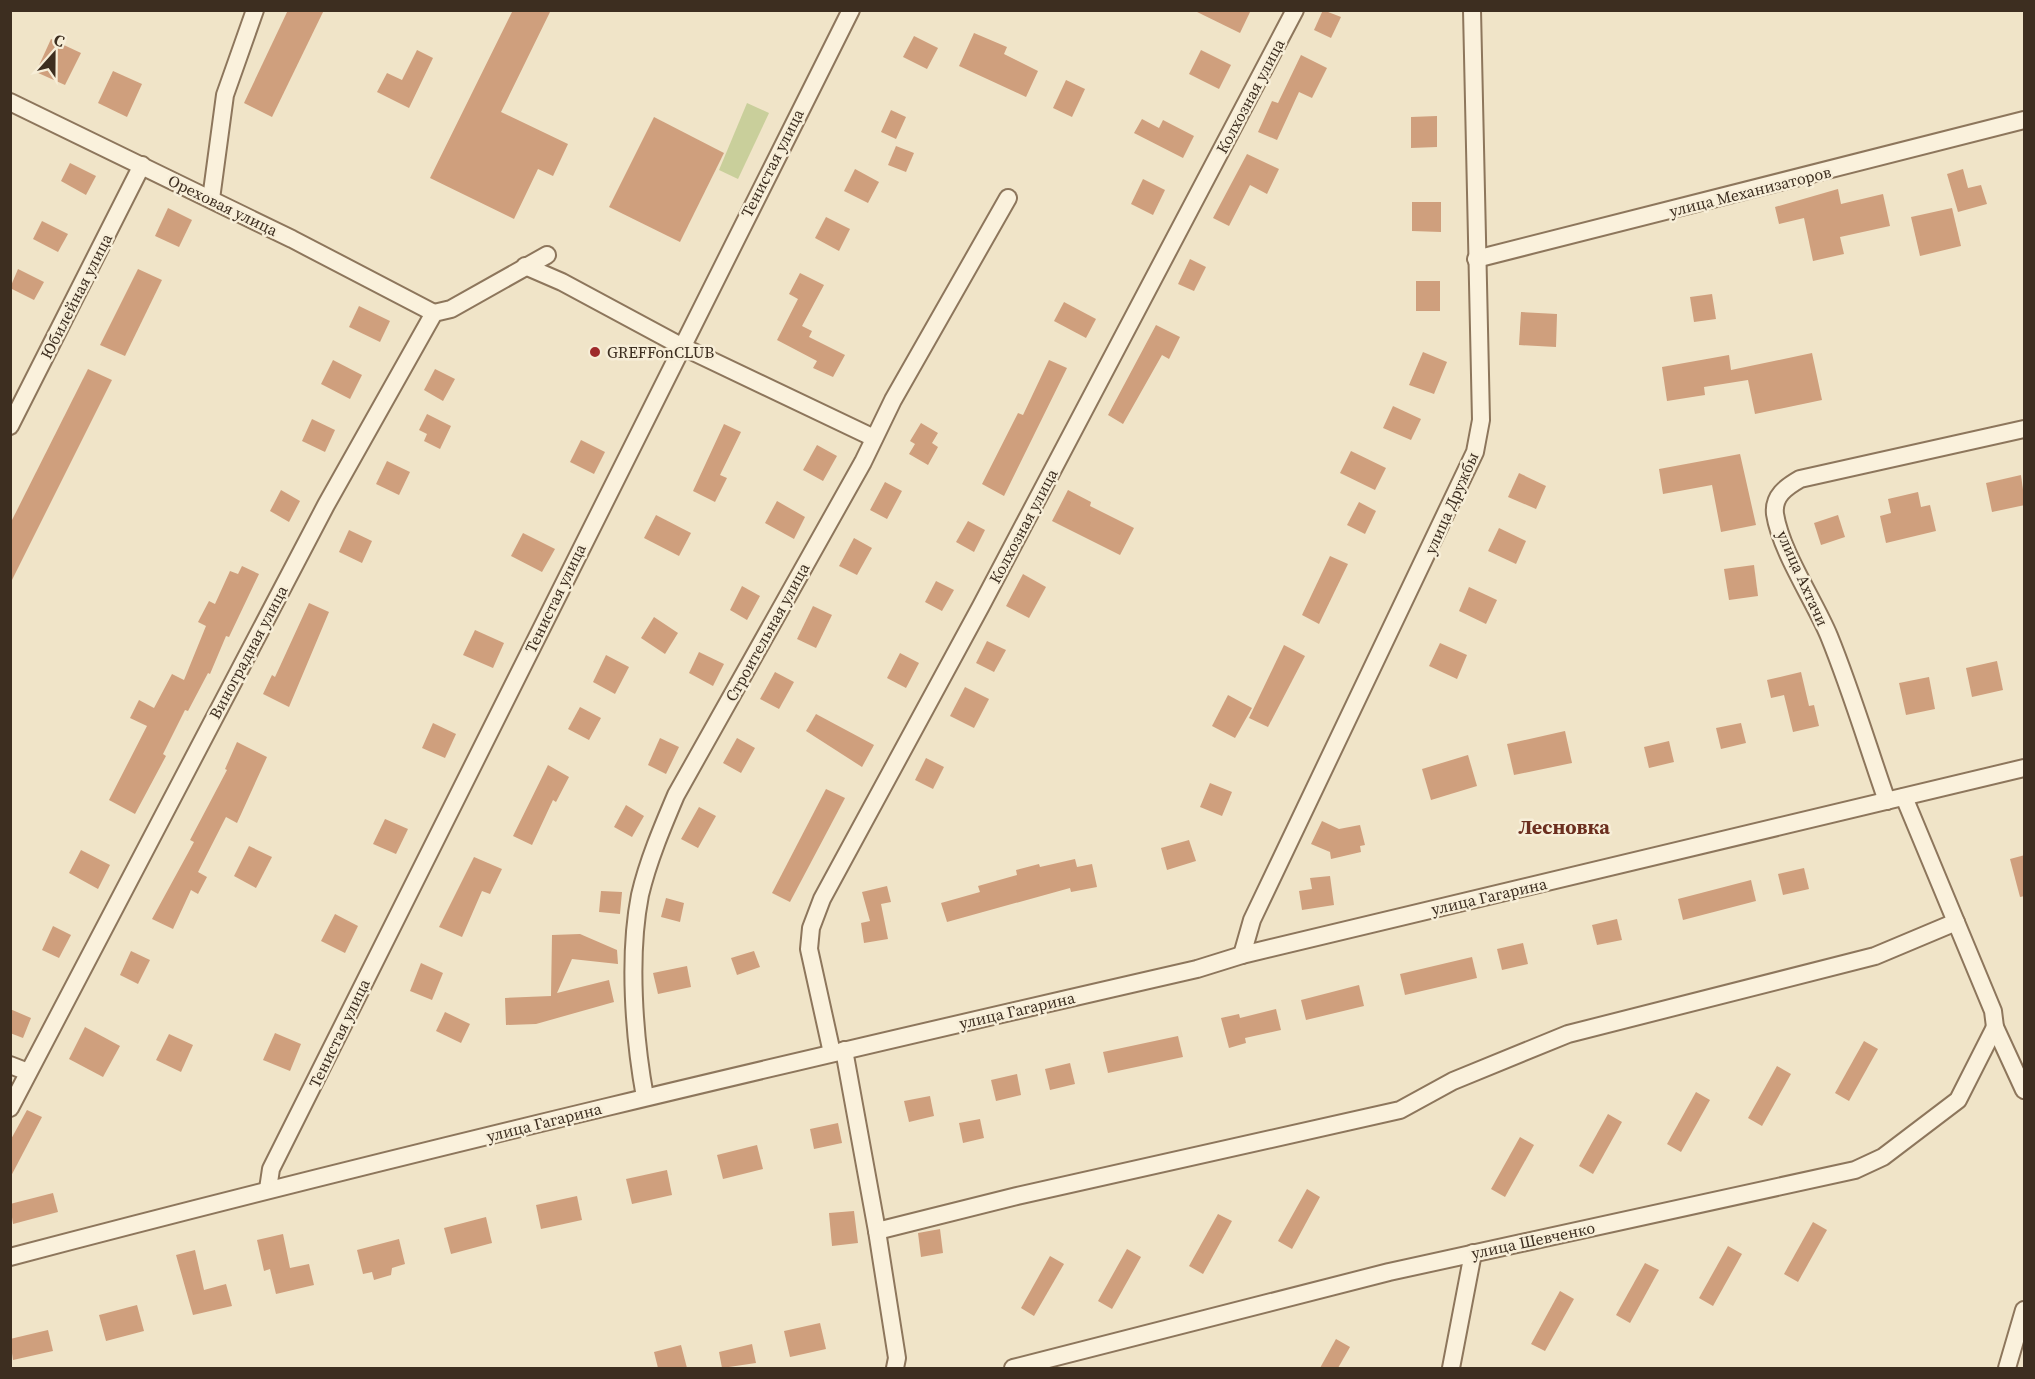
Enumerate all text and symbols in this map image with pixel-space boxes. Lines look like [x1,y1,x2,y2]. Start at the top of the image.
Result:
north arrow [24,24,84,84]
text: С [51,28,68,52]
street label: Колхозная улица [1210,34,1290,157]
street label: Тенистая улица [735,104,809,221]
street label: улица Механизаторов [1667,160,1833,222]
street label: Ореховая улица [165,169,282,241]
street label: Юбилейная улица [35,229,117,362]
place label: GREFFonCLUB [607,341,714,363]
marker: GREFFonCLUB [588,345,602,359]
street label: улица Дружбы [1419,448,1483,558]
street label: Колхозная улица [983,464,1063,587]
street label: улица Ахтачи [1772,527,1834,629]
street label: Тенистая улица [519,539,591,656]
street label: Строительная улица [720,558,815,705]
street label: Виноградная улица [203,581,293,723]
district label: Лесновка [1518,813,1610,841]
street label: улица Гагарина [1429,872,1550,920]
street label: Тенистая улица [303,974,375,1091]
street label: улица Гагарина [957,986,1078,1034]
street label: улица Гагарина [484,1097,605,1147]
street label: улица Шевченко [1469,1216,1597,1264]

